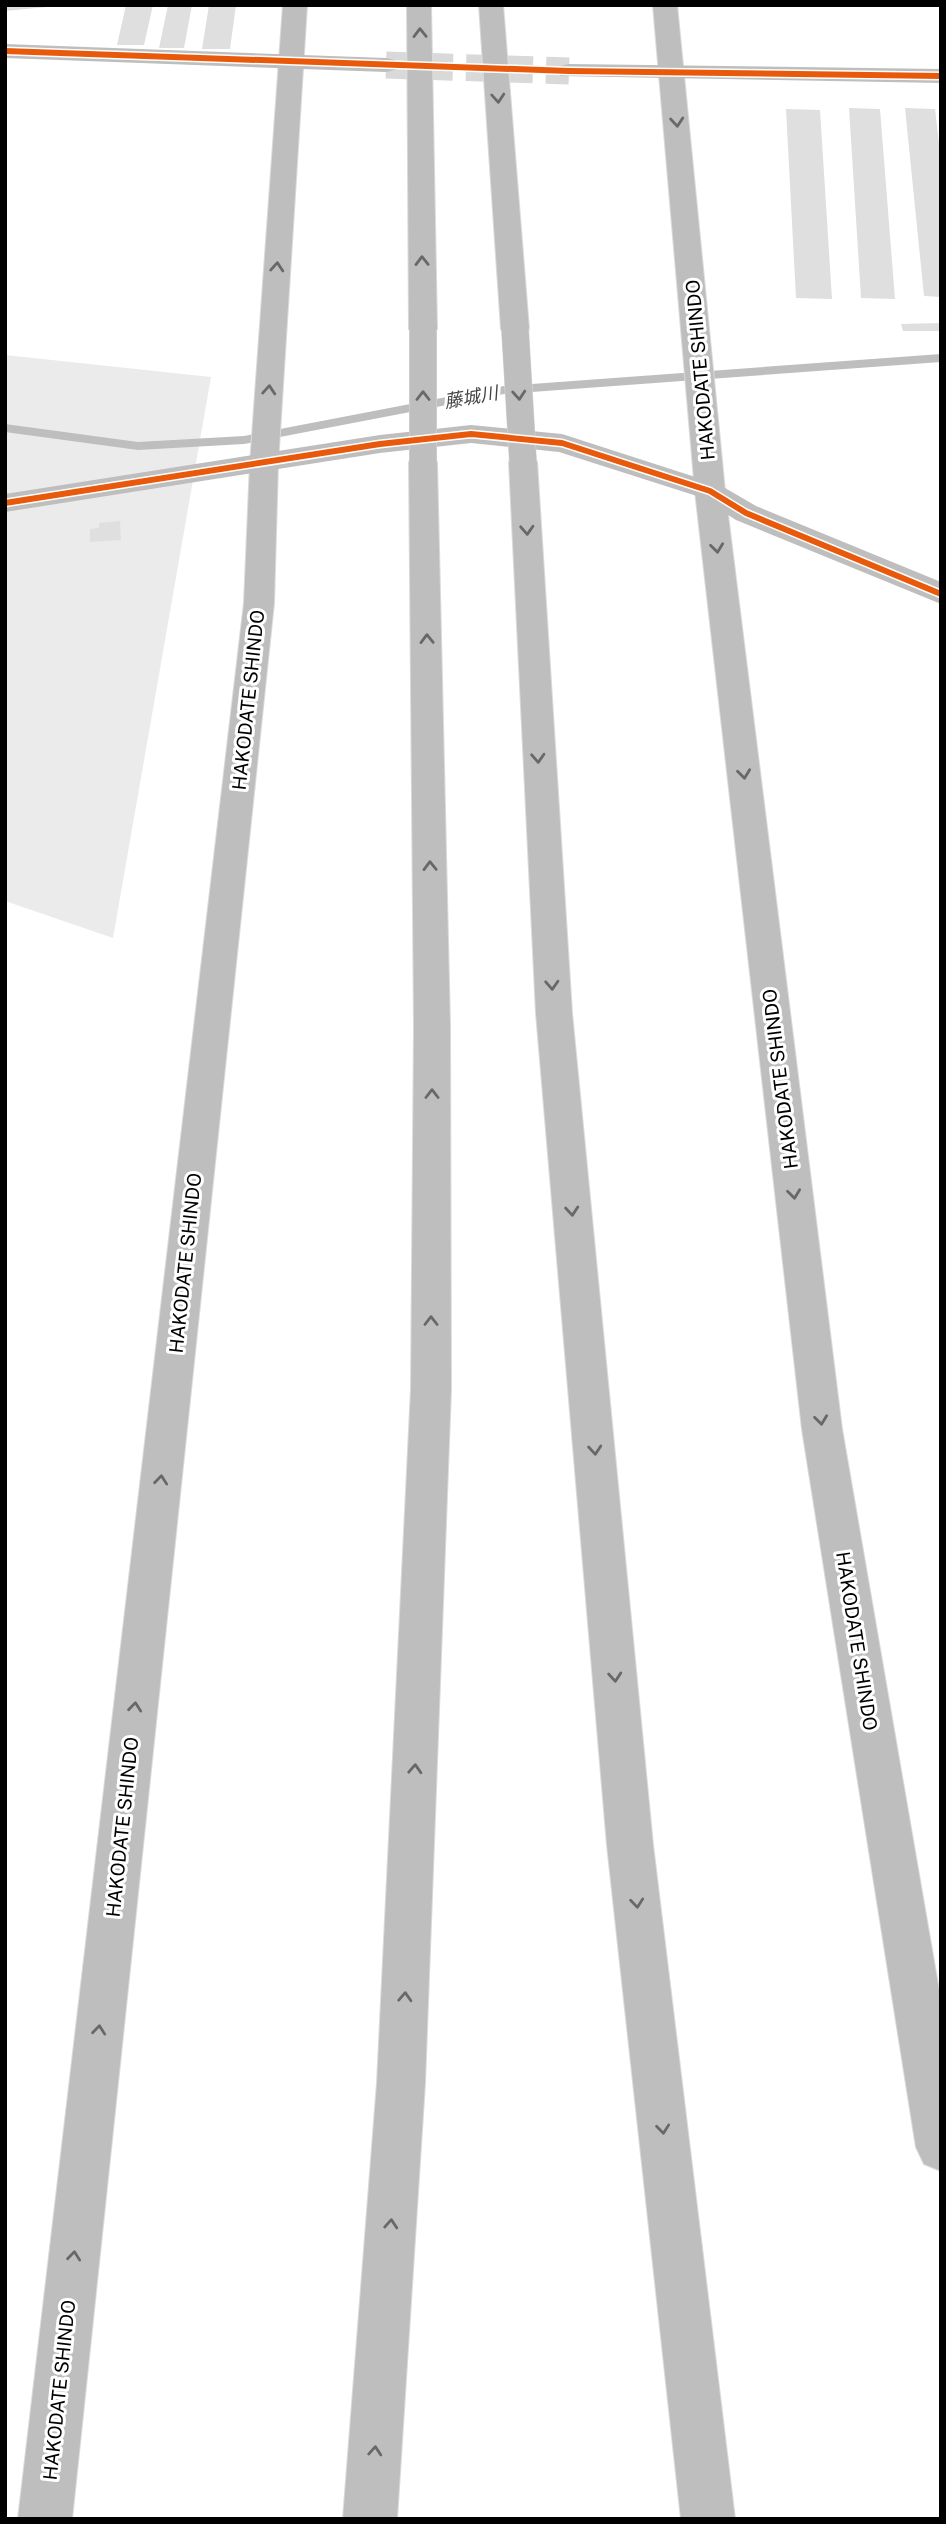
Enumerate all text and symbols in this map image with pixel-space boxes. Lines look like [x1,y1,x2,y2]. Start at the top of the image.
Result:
one-way arrow [412,27,427,38]
one-way arrow [490,93,505,104]
one-way arrow [669,117,684,128]
one-way arrow [414,255,430,265]
one-way arrow [269,262,284,273]
street label: HAKODATE SHINDO [681,279,719,461]
water label: 藤城川 [443,382,501,412]
one-way arrow [261,384,276,395]
one-way arrow [415,390,431,400]
one-way arrow [511,390,526,401]
one-way arrow [519,525,534,536]
one-way arrow [710,542,725,554]
street label: HAKODATE SHINDO [228,609,268,791]
one-way arrow [419,633,434,644]
one-way arrow [531,752,546,763]
one-way arrow [736,769,751,780]
one-way arrow [422,860,438,871]
one-way arrow [544,980,559,991]
street label: HAKODATE SHINDO [758,988,802,1170]
one-way arrow [424,1088,439,1099]
street label: HAKODATE SHINDO [165,1172,205,1354]
one-way arrow [787,1189,802,1200]
one-way arrow [564,1206,579,1217]
one-way arrow [423,1315,439,1326]
one-way arrow [814,1414,829,1426]
one-way arrow [587,1444,602,1456]
one-way arrow [153,1475,168,1486]
street label: HAKODATE SHINDO [832,1550,882,1732]
one-way arrow [607,1672,622,1683]
one-way arrow [128,1701,143,1712]
street label: HAKODATE SHINDO [102,1736,142,1918]
one-way arrow [407,1764,422,1775]
one-way arrow [629,1898,644,1909]
one-way arrow [397,1991,412,2002]
one-way arrow [92,2024,107,2036]
one-way arrow [655,2124,670,2135]
one-way arrow [383,2218,398,2229]
one-way arrow [66,2250,81,2261]
street label: HAKODATE SHINDO [39,2299,79,2481]
one-way arrow [367,2445,382,2456]

